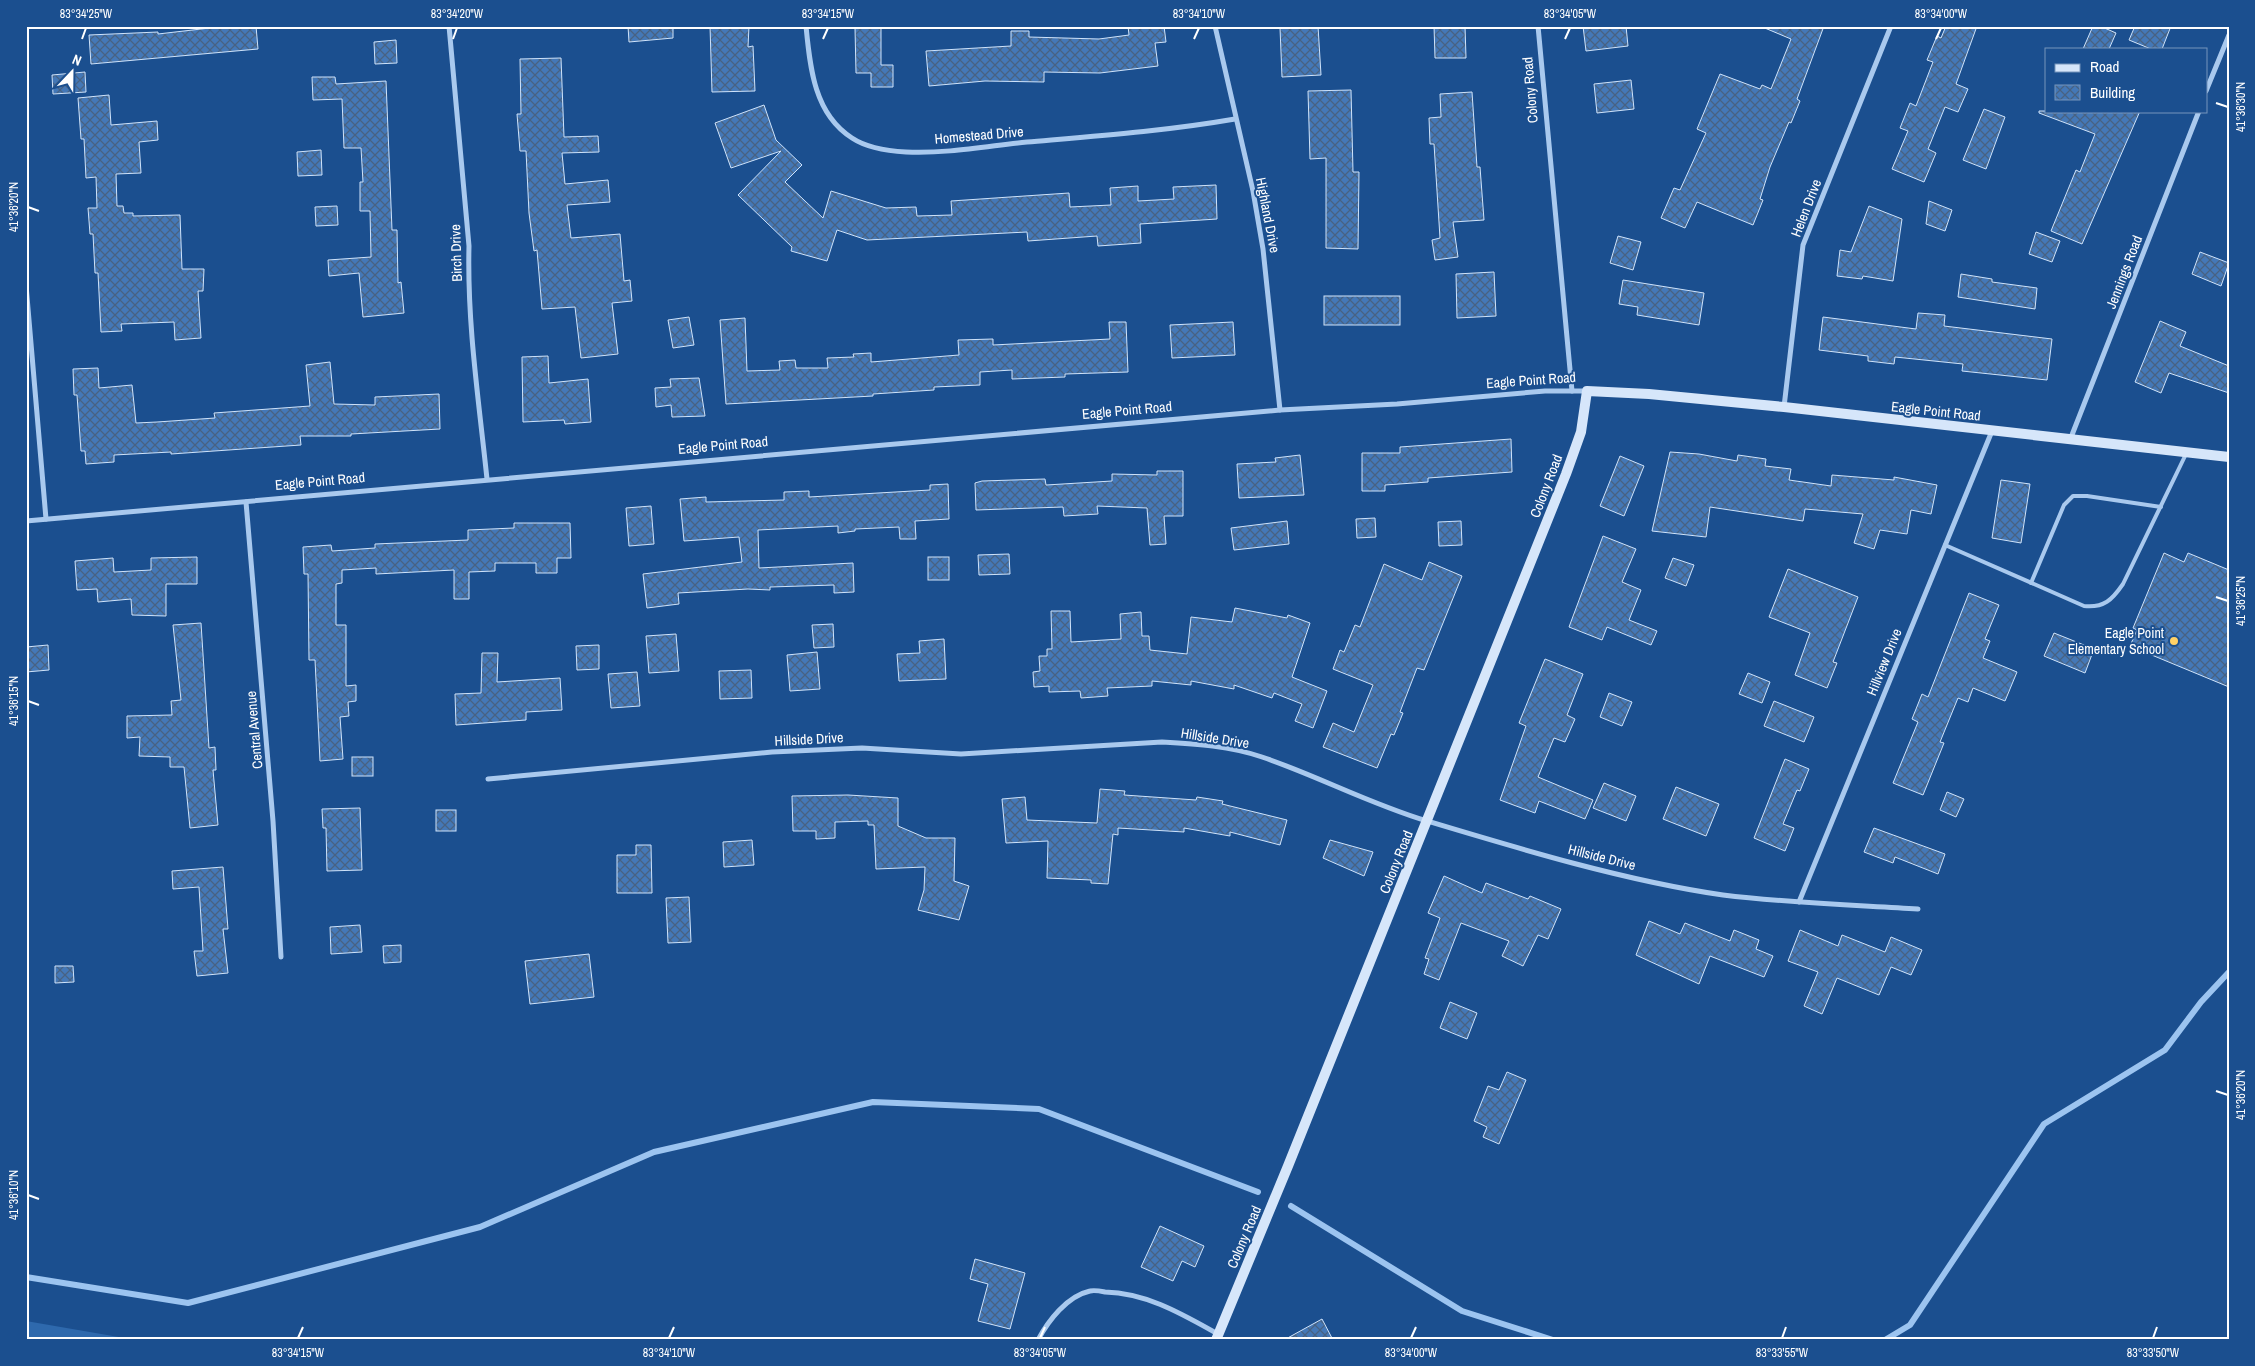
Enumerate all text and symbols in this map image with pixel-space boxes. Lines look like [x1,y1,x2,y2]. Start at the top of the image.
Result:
text: 83°34'25"W [60,6,113,22]
text: 83°34'20"W [431,6,484,22]
text: 83°34'15"W [802,6,855,22]
text: 83°34'10"W [1173,6,1226,22]
text: 83°34'05"W [1544,6,1597,22]
text: 83°34'00"W [1915,6,1968,22]
north arrow [48,48,98,98]
legend [2045,48,2208,112]
text: N [70,50,84,70]
street label: Colony Road [1518,56,1542,124]
text: Road [2090,56,2119,77]
text: Building [2090,82,2135,103]
text: 41°36'30"N [2233,82,2249,132]
street label: Homestead Drive [934,122,1024,148]
street label: Highland Drive [1252,176,1284,254]
street label: Helen Drive [1787,176,1825,240]
text: 41°36'20"N [6,182,22,232]
street label: Birch Drive [446,224,466,282]
street label: Jennings Road [2102,233,2146,311]
street label: Eagle Point Road [1485,368,1577,392]
street label: Eagle Point Road [1081,397,1173,423]
street label: Eagle Point Road [1890,397,1982,425]
street label: Eagle Point Road [677,432,769,458]
street label: Colony Road [1526,452,1566,520]
street label: Eagle Point Road [274,468,366,494]
text: 41°36'25"N [2233,576,2249,626]
place label: Eagle Point Elementary School [2068,624,2164,658]
street label: Hillview Drive [1862,626,1906,698]
marker: Eagle Point Elementary School [2168,635,2180,647]
text: 41°36'15"N [6,676,22,726]
street label: Central Avenue [242,690,266,770]
street label: Hillside Drive [1180,724,1250,752]
street label: Hillside Drive [774,728,844,750]
street label: Colony Road [1375,828,1417,896]
street label: Hillside Drive [1566,840,1638,874]
text: 41°36'20"N [2233,1070,2249,1120]
text: 41°36'10"N [6,1170,22,1220]
street label: Colony Road [1223,1203,1265,1271]
text: 83°34'15"W [272,1345,325,1361]
text: 83°34'10"W [643,1345,696,1361]
text: 83°34'05"W [1014,1345,1067,1361]
text: 83°34'00"W [1385,1345,1438,1361]
text: 83°33'55"W [1756,1345,1809,1361]
text: 83°33'50"W [2127,1345,2180,1361]

